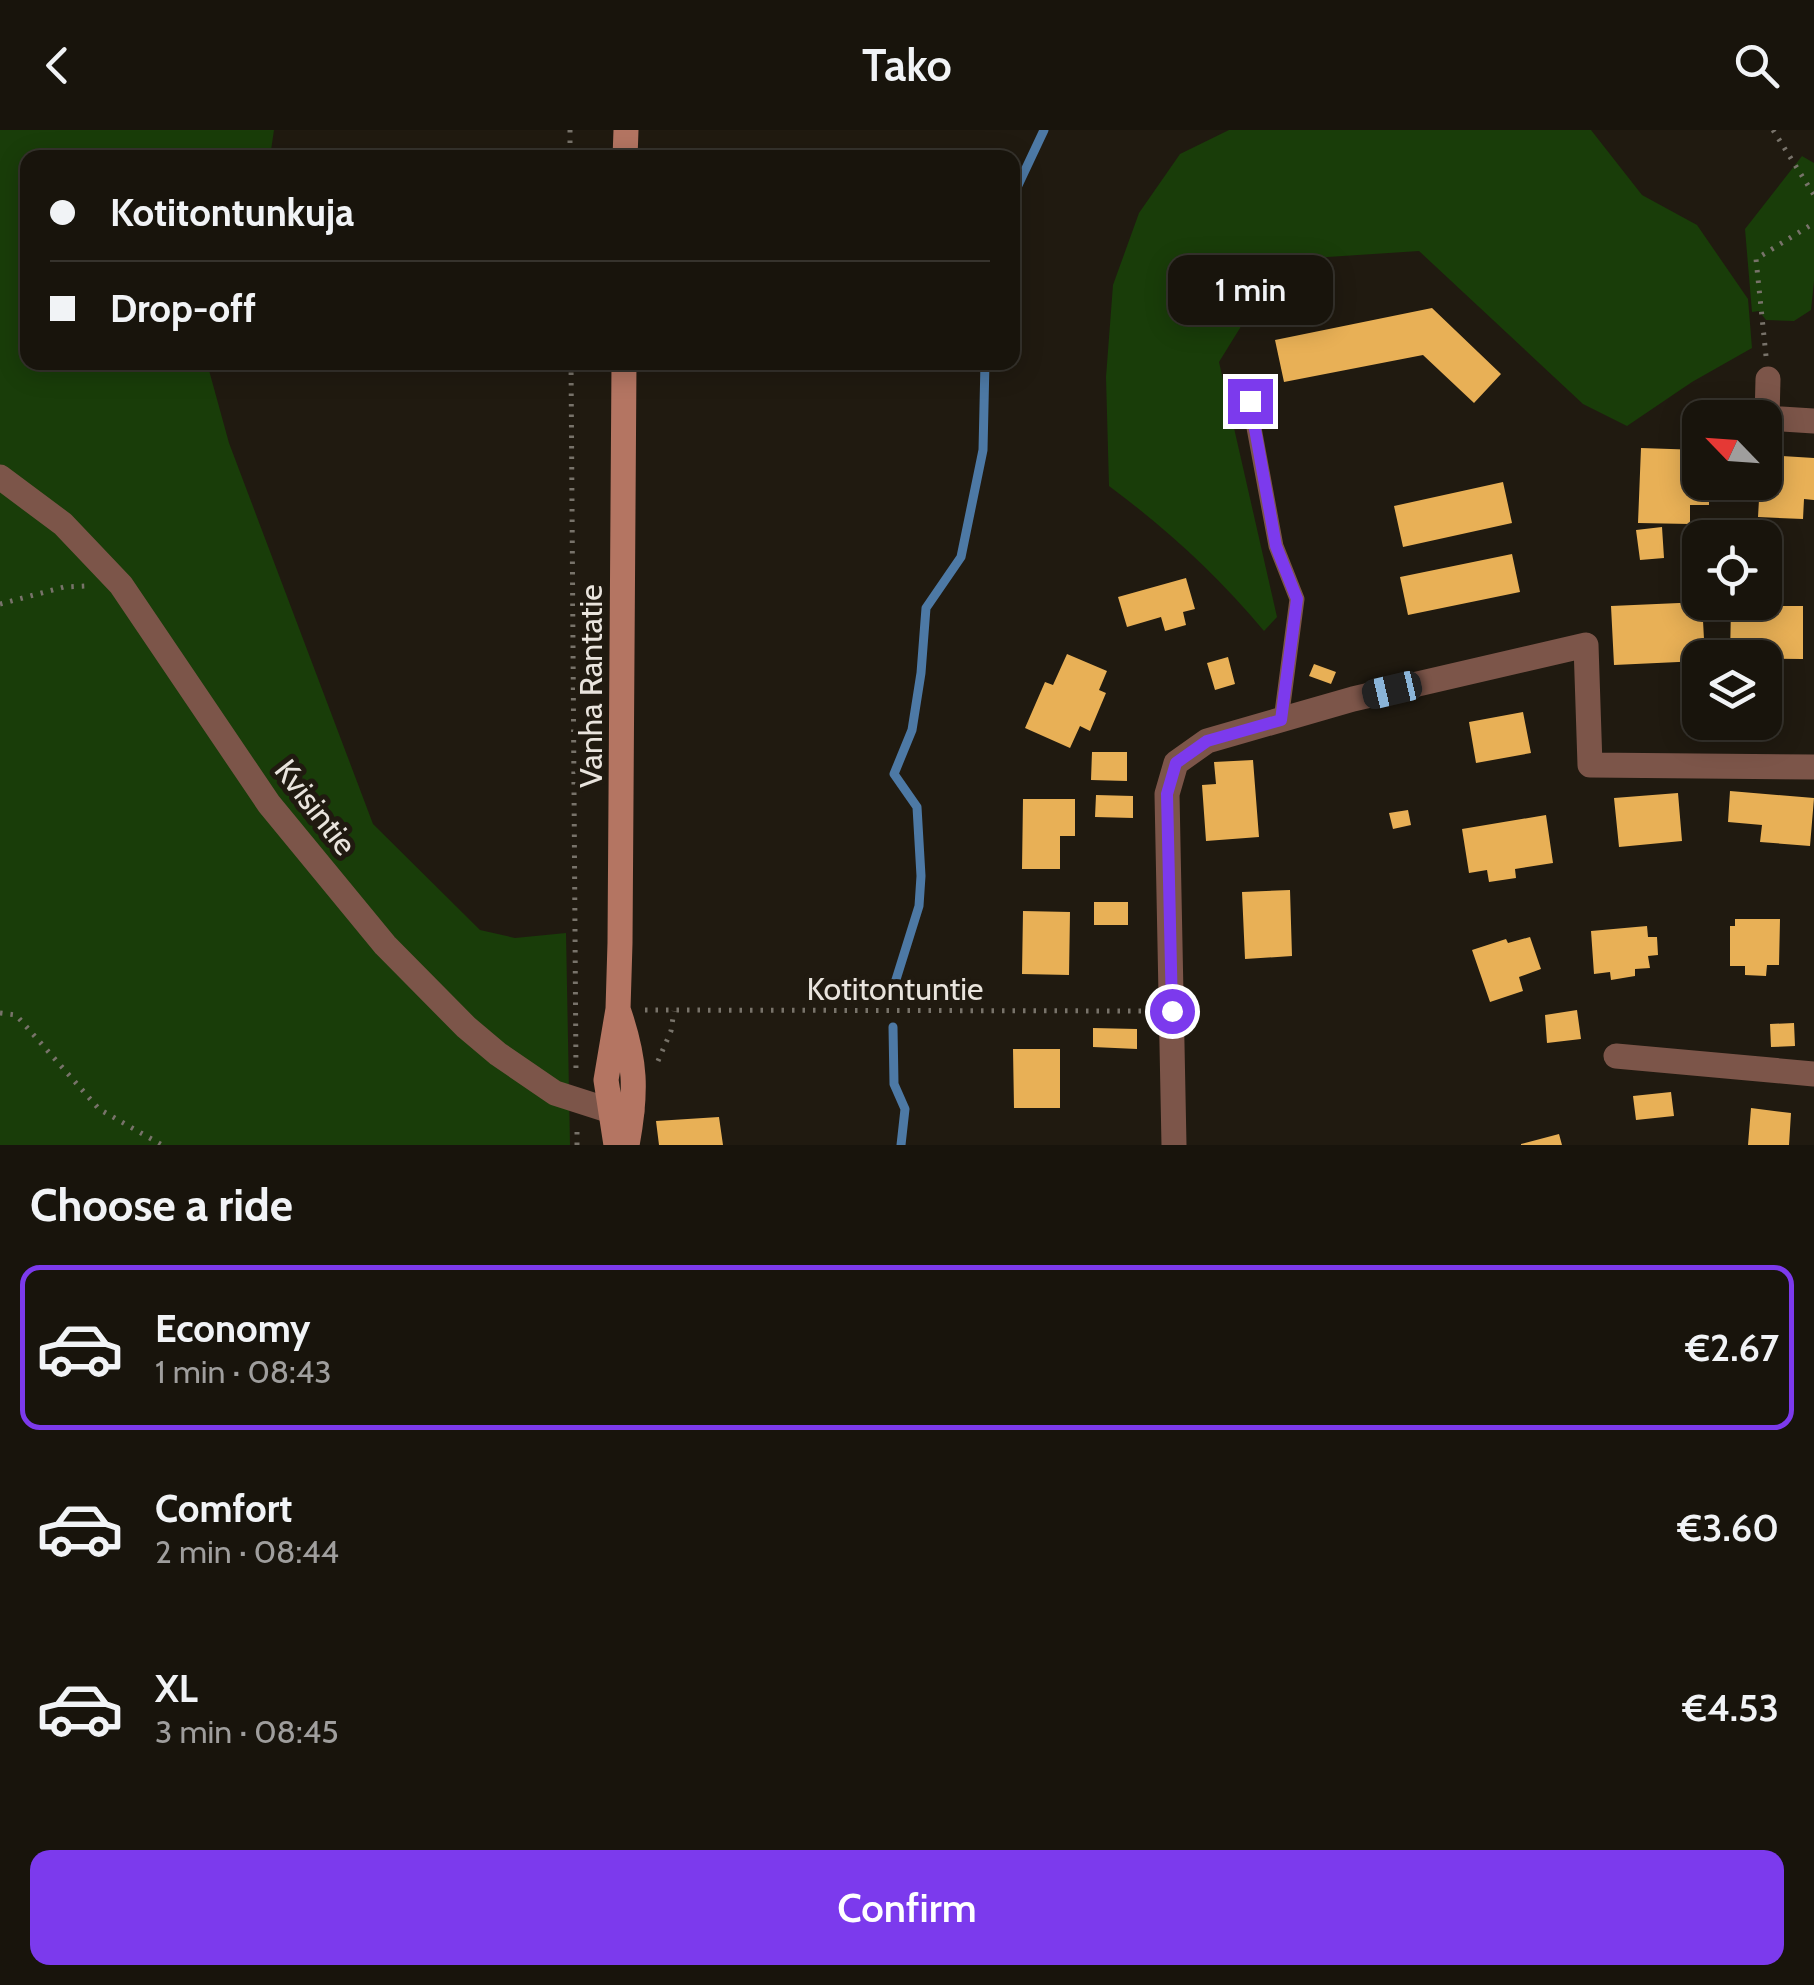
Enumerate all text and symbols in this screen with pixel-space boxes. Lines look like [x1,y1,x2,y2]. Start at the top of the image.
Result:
icon: back [30,38,85,93]
text: Tako [862,38,952,92]
icon: search [1729,38,1784,93]
text: Kotitontunkuja [110,189,354,236]
callout: 1 min [1168,256,1332,326]
text: 1 min [1215,270,1286,309]
text: Drop-off [110,285,256,332]
route end [1228,379,1273,424]
north arrow [1682,400,1782,500]
map controls [1682,400,1782,740]
button: locate [1682,520,1782,620]
street label: Vanha Rantatie [571,584,610,788]
button: layers [1682,640,1782,740]
car [1359,669,1425,711]
street label: Kvisintie [267,751,365,863]
street label: Kotitontuntie [807,969,984,1008]
route start [1150,989,1195,1034]
text: Choose a ride [30,1178,293,1232]
icon: car [35,1303,125,1393]
text: Economy [155,1305,310,1352]
text: €2.67 [1686,1324,1779,1371]
text: 1 min · 08:43 [155,1352,332,1391]
icon: car [35,1483,125,1573]
text: Comfort [155,1485,292,1532]
text: €3.60 [1678,1504,1779,1551]
text: 2 min · 08:44 [155,1532,339,1571]
icon: car [35,1663,125,1753]
text: XL [155,1665,198,1712]
text: €4.53 [1682,1684,1779,1731]
text: 3 min · 08:45 [155,1712,338,1751]
button: Confirm [30,1850,1784,1965]

